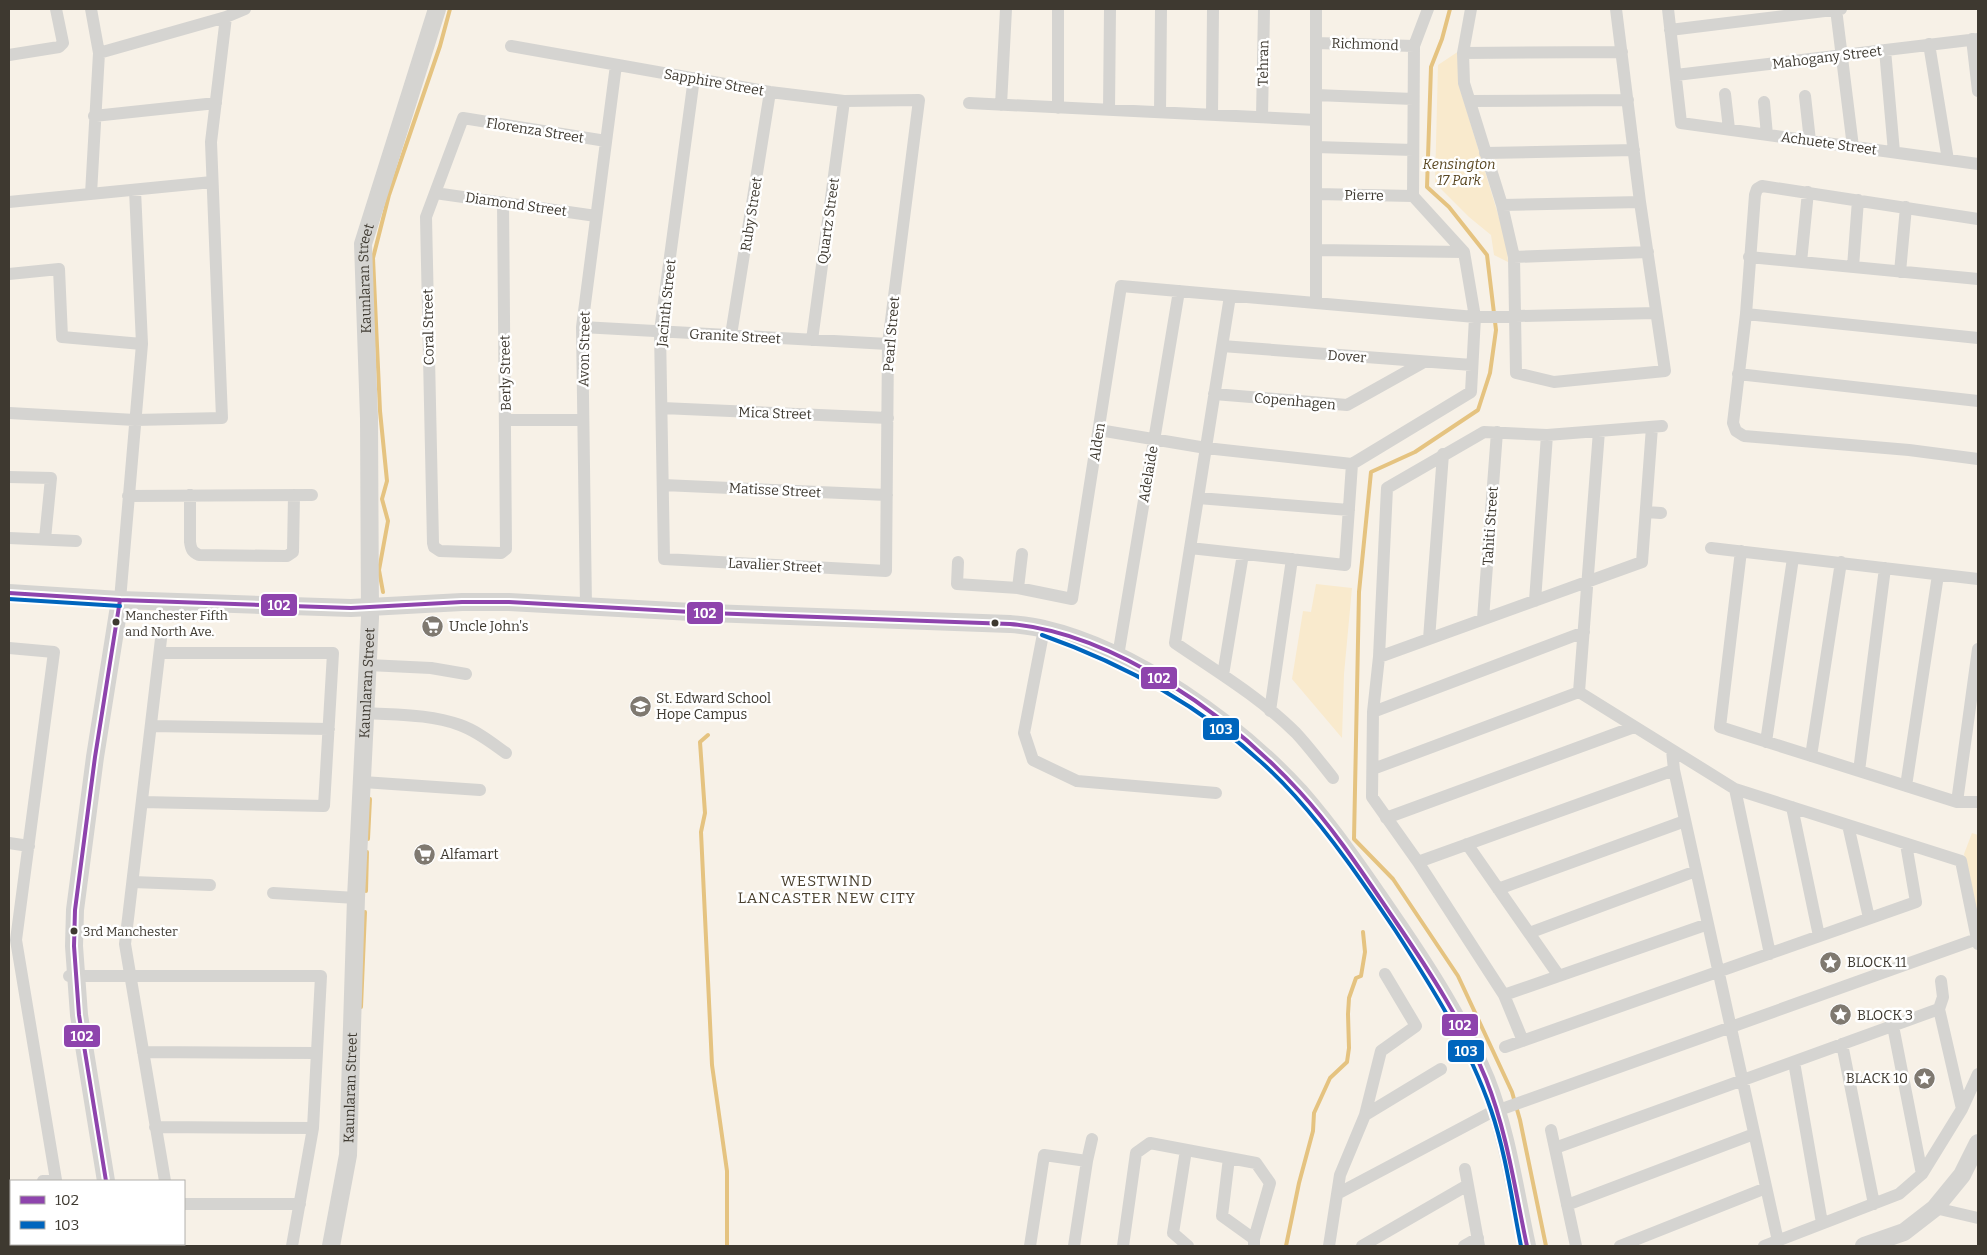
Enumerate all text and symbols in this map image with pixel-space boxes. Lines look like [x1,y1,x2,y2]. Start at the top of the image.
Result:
street label: Richmond [1331,35,1399,54]
street label: Tehran [1255,40,1272,86]
street label: Mahogany Street [1771,42,1883,73]
street label: Sapphire Street [663,65,765,100]
street label: Florenza Street [485,114,585,147]
street label: Achuete Street [1780,128,1878,159]
park label: Kensington 17 Park [1423,156,1495,189]
street label: Ruby Street [737,176,766,253]
street label: Quartz Street [814,177,843,265]
street label: Pierre [1344,187,1384,204]
street label: Diamond Street [464,189,568,220]
street label: Kaunlaran Street [355,221,378,334]
street label: Jacinth Street [653,258,680,349]
street label: Coral Street [419,289,438,365]
street label: Pearl Street [880,296,903,372]
street label: Avon Street [575,311,594,387]
street label: Granite Street [689,326,781,347]
street label: Berly Street [496,335,515,411]
street label: Dover [1327,347,1367,366]
street label: Copenhagen [1253,389,1337,414]
street label: Mica Street [738,404,812,423]
street label: Alden [1086,422,1109,462]
street label: Adelaide [1135,444,1162,504]
street label: Matisse Street [728,480,822,501]
street label: Tahiti Street [1479,486,1502,566]
street label: Lavalier Street [728,555,822,576]
line badge: 102 [260,593,298,617]
text: 102 [268,597,291,614]
line badge: 102 [686,601,724,625]
text: 102 [694,605,717,622]
place label: Manchester Fifth and North Ave. [125,608,228,639]
supermarket icon: Uncle John's [421,614,445,638]
marker: Manchester Fifth and North Ave. [111,617,121,627]
place label: Uncle John's [449,618,528,635]
unlabelled marker [990,618,1000,628]
street label: Kaunlaran Street [356,627,379,739]
line badge: 102 [1140,666,1178,690]
text: 102 [1148,670,1171,687]
place label: St. Edward School Hope Campus [656,690,771,723]
school or university icon: St. Edward School Hope Campus [628,694,652,718]
line badge: 103 [1202,717,1240,741]
text: 103 [1209,721,1233,738]
supermarket icon: Alfamart [412,842,436,866]
place label: Alfamart [440,846,498,863]
district label: WESTWIND LANCASTER NEW CITY [738,872,916,907]
place label: 3rd Manchester [83,924,178,939]
marker: 3rd Manchester [69,926,79,936]
place icon: BLOCK 11 [1819,950,1843,974]
place label: BLOCK 11 [1847,954,1907,971]
place icon: BLOCK 3 [1829,1003,1853,1027]
place label: BLOCK 3 [1857,1007,1913,1024]
line badge: 102 [1441,1013,1479,1037]
text: 102 [1449,1017,1472,1034]
line badge: 102 [63,1024,101,1048]
text: 102 [71,1028,94,1045]
street label: Kaunlaran Street [340,1032,361,1143]
line badge: 103 [1447,1039,1485,1063]
text: 103 [1454,1043,1478,1060]
place icon: BLACK 10 [1912,1066,1936,1090]
place label: BLACK 10 [1846,1070,1908,1087]
legend [10,1180,185,1245]
text: 102 [55,1191,79,1209]
text: 103 [55,1216,79,1234]

